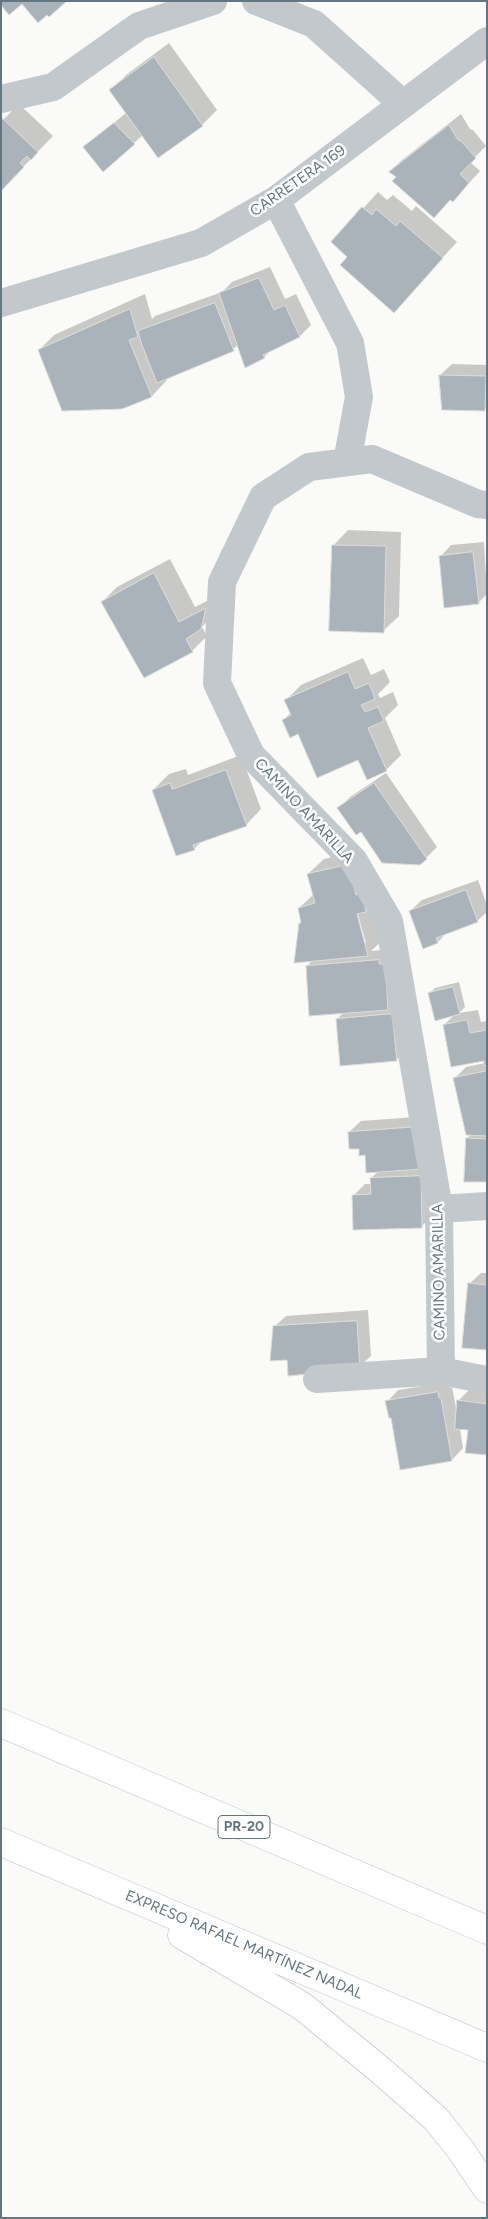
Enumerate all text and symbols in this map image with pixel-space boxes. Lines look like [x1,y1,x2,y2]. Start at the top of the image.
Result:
street label: CARRETERA 169 [247,141,349,221]
street label: CAMINO AMARILLA [251,755,357,867]
street label: CAMINO AMARILLA [429,1203,449,1341]
road number: PR-20 [218,1815,270,1838]
street label: EXPRESO RAFAEL MARTÍNEZ NADAL [123,1887,365,2003]

